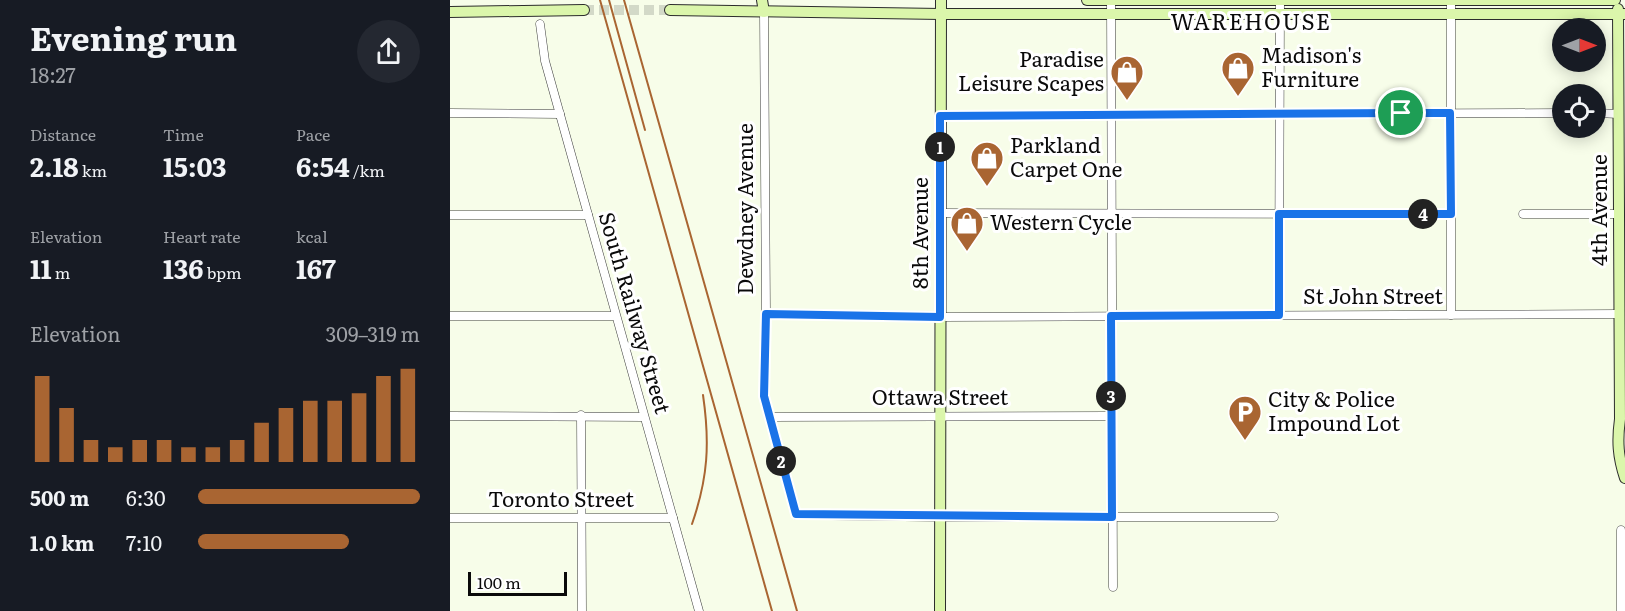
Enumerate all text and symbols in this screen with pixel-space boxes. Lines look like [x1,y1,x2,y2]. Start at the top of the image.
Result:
district label: WAREHOUSE [1170,4,1332,37]
text: Evening run [30,12,237,61]
north arrow [1552,18,1606,72]
map controls [1552,18,1606,138]
button: share [357,20,420,83]
place label: Madison's Furniture [1261,38,1361,93]
place label: Paradise Leisure Scapes [958,42,1104,97]
shop icon: Madison's Furniture [1220,50,1256,97]
shop icon: Paradise Leisure Scapes [1109,54,1145,101]
text: 18:27 [30,59,76,89]
button: locate [1552,84,1606,138]
pin [1375,87,1426,138]
icon: arrive [1384,96,1417,129]
text: Distance [30,122,96,146]
text: Time [163,122,204,146]
text: Pace [296,122,330,146]
street label: Dewdney Avenue [728,123,759,295]
place label: Parkland Carpet One [1010,128,1122,183]
pin: 1 [925,132,955,162]
text: 1 [937,135,943,159]
shop icon: Parkland Carpet One [969,140,1005,187]
text: 2.18 [30,146,79,185]
text: 15:03 [163,146,227,185]
text: 6:54 [296,146,350,185]
street label: 4th Avenue [1582,154,1613,266]
text: km [79,158,107,182]
text: /km [350,158,385,182]
street label: 8th Avenue [903,177,934,289]
pin: 4 [1408,199,1438,229]
text: 4 [1418,202,1428,226]
shop icon: Western Cycle [949,205,985,252]
place label: Western Cycle [990,205,1132,236]
street label: South Railway Street [593,208,680,417]
text: Elevation [30,224,102,248]
text: Heart rate [163,224,241,248]
text: kcal [296,224,328,248]
text: 11 [30,248,52,287]
text: 136 [163,248,203,287]
text: 167 [296,248,336,287]
text: m [52,260,70,284]
text: bpm [203,260,241,284]
street label: St John Street [1303,279,1443,310]
text: Elevation [30,318,120,348]
text: 309–319 m [326,318,420,348]
street label: Ottawa Street [872,380,1009,411]
pin: 3 [1096,381,1126,411]
place label: City & Police Impound Lot [1268,382,1400,437]
text: 3 [1107,384,1115,408]
parking icon: City & Police Impound Lot [1227,394,1263,441]
pin: 2 [766,446,796,476]
text: 2 [777,449,785,473]
text: 500 m [30,482,89,512]
text: 6:30 [126,482,166,512]
street label: Toronto Street [488,482,635,513]
text: 1.0 km [30,527,95,557]
text: 7:10 [126,527,162,557]
scale bar [468,569,567,596]
text: 100 m [477,570,521,594]

